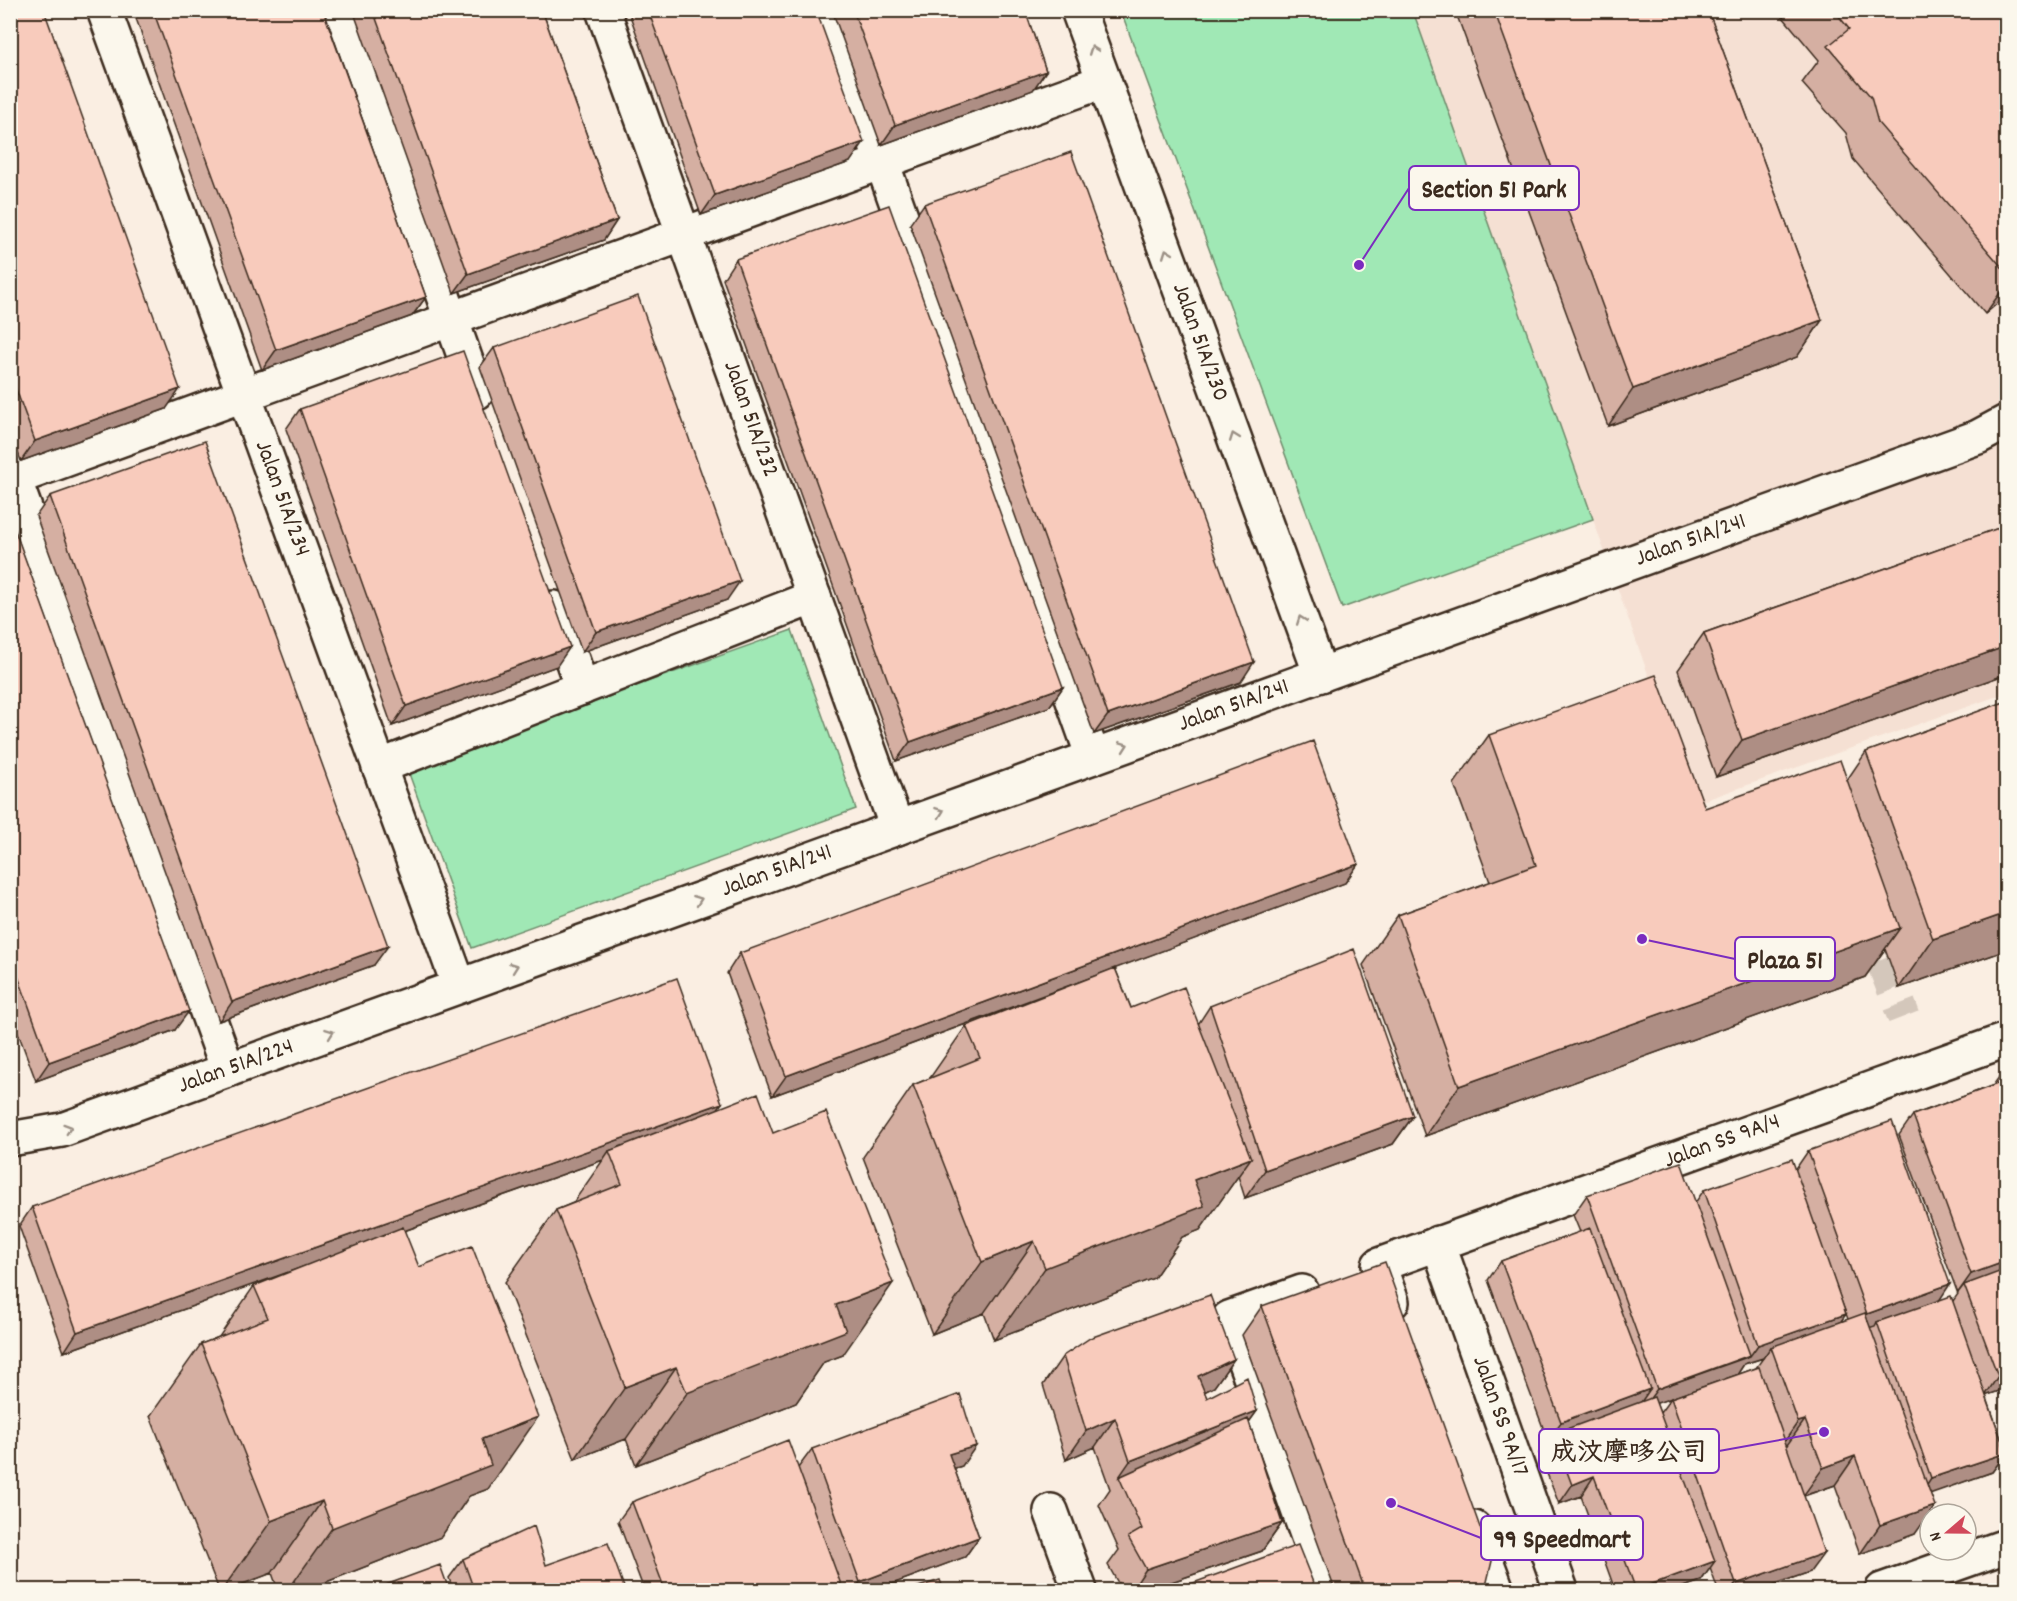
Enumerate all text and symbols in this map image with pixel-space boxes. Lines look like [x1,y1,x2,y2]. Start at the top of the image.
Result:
one-way arrow [1087,46,1100,56]
callout: Section 51 Park [1409,166,1579,210]
text: Section 51 Park [1421,173,1567,210]
one-way arrow [1162,248,1174,259]
street label: Jalan 51A/230 [1162,278,1237,407]
street label: Jalan 51A/232 [714,356,787,482]
one-way arrow [1228,432,1241,442]
street label: Jalan 51A/234 [245,436,318,561]
street label: Jalan 51A/241 [1631,505,1751,576]
one-way arrow [1295,615,1308,626]
street label: Jalan 51A/241 [1174,670,1294,742]
one-way arrow [1118,740,1129,753]
one-way arrow [935,807,945,820]
street label: Jalan 51A/241 [717,836,837,907]
one-way arrow [692,895,703,908]
callout: Plaza 51 [1735,937,1835,981]
text: Plaza 51 [1747,944,1823,981]
one-way arrow [509,961,519,974]
one-way arrow [324,1028,335,1041]
street label: Jalan 51A/224 [174,1030,299,1104]
street label: Jalan SS 9A/4 [1660,1105,1785,1178]
one-way arrow [62,1123,73,1135]
street label: Jalan SS 9A/17 [1462,1352,1536,1481]
callout: 成汶摩哆公司 [1539,1429,1719,1473]
text: 成汶摩哆公司 [1551,1436,1707,1473]
north arrow [1918,1502,1978,1562]
callout: 99 Speedmart [1481,1516,1643,1560]
text: 99 Speedmart [1493,1523,1631,1560]
text: N [1924,1529,1948,1544]

